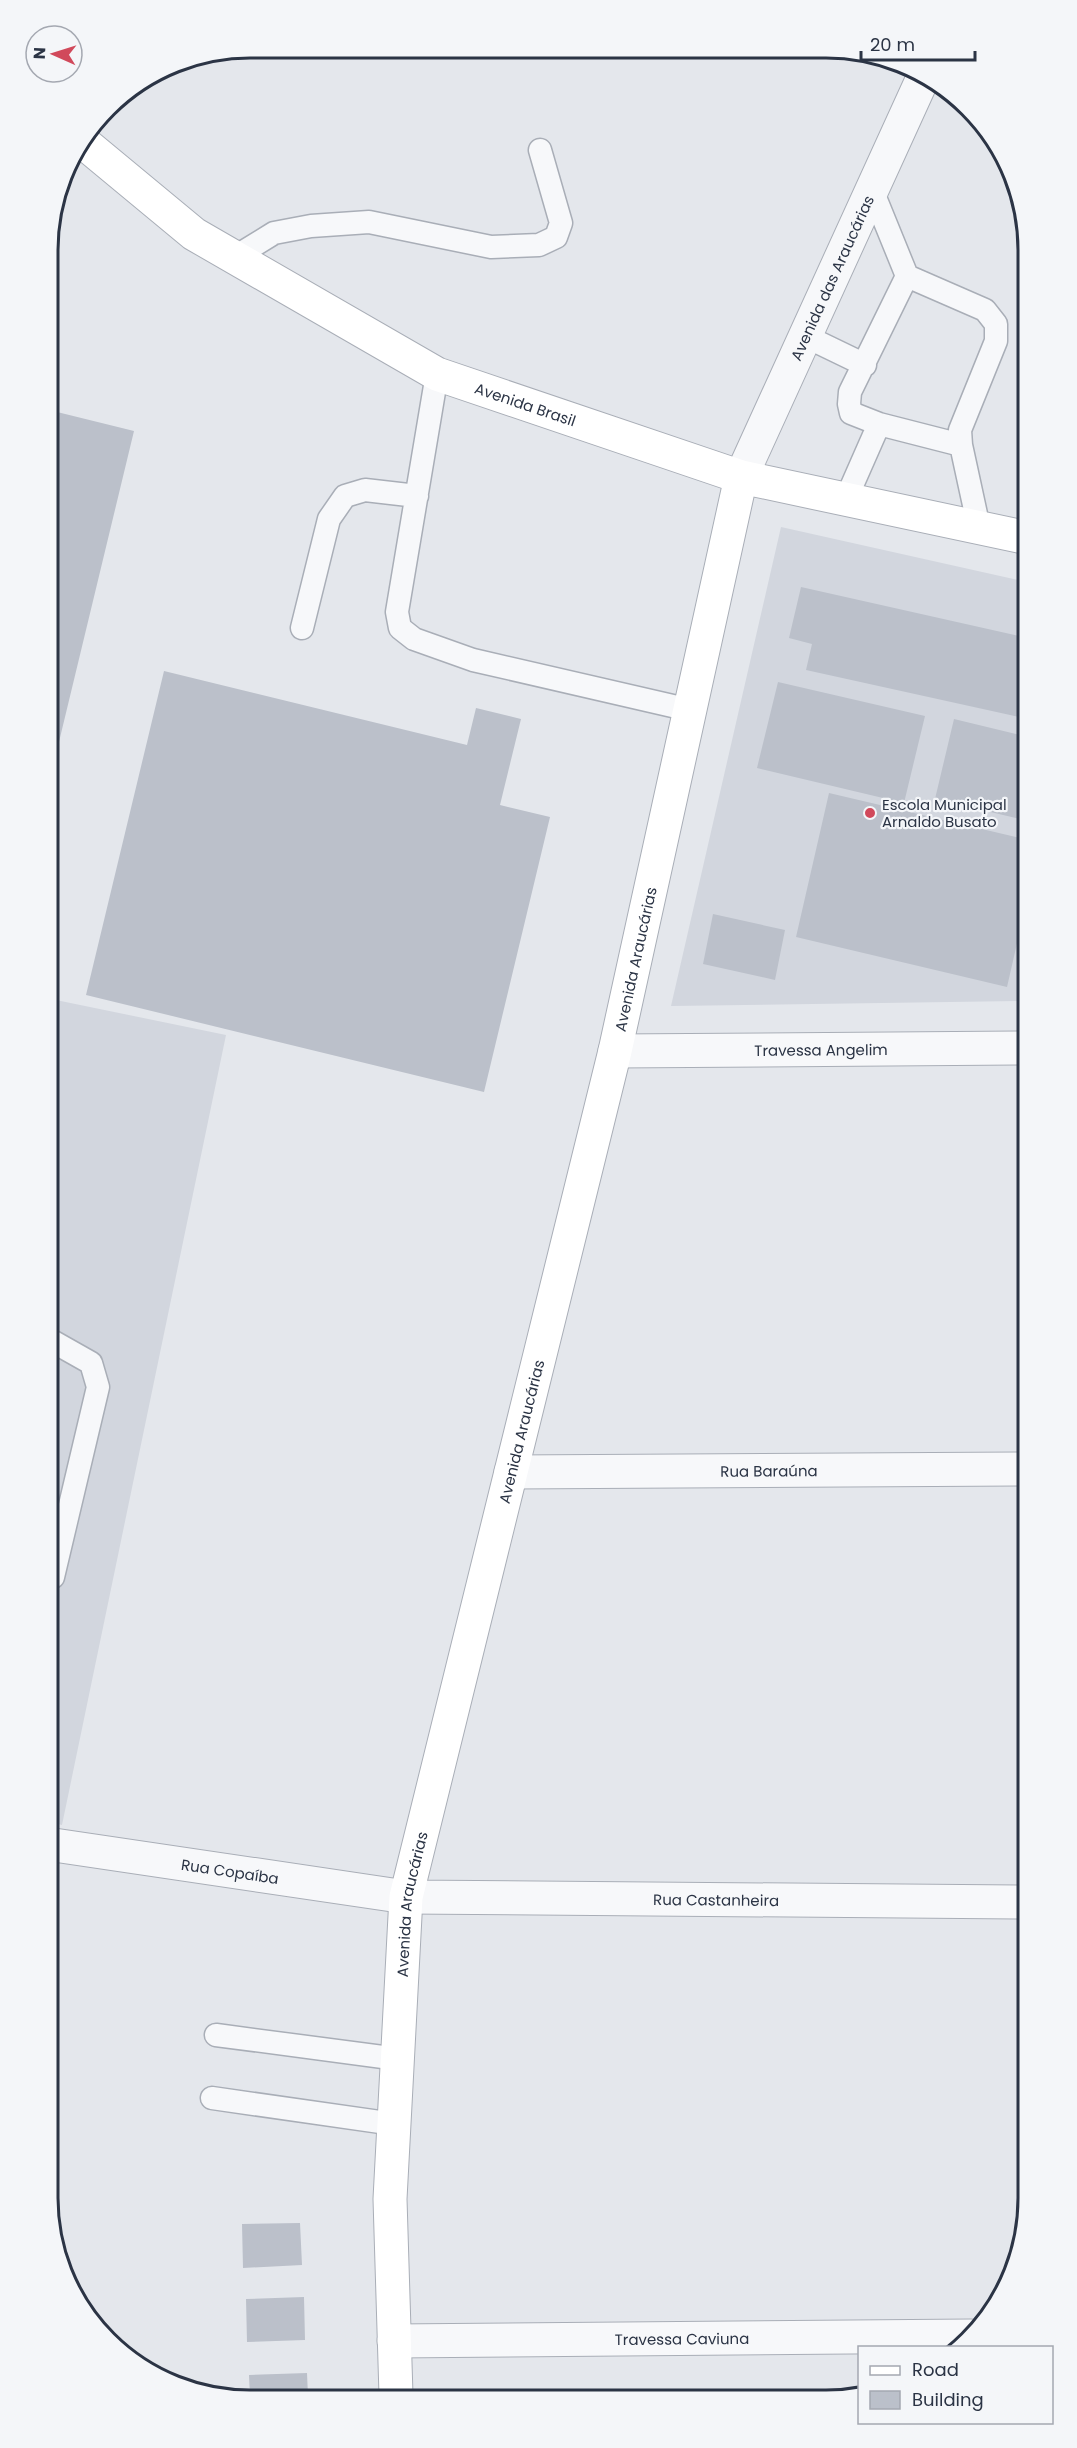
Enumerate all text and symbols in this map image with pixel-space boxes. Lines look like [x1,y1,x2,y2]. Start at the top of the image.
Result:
north arrow [24,24,84,84]
scale bar [861,24,975,62]
text: 20 m [870,32,915,57]
text: N [28,47,51,60]
street label: Avenida das Araucárias [785,192,879,364]
street label: Avenida Brasil [472,377,579,431]
place label: Escola Municipal Arnaldo Busato [882,794,1007,832]
marker: Escola Municipal Arnaldo Busato [863,806,877,820]
street label: Avenida Araucárias [609,885,661,1033]
street label: Travessa Angelim [754,1039,888,1060]
street label: Avenida Araucárias [493,1357,549,1506]
street label: Rua Baraúna [720,1460,818,1481]
street label: Avenida Araucárias [391,1829,432,1978]
street label: Rua Copaíba [180,1853,280,1889]
street label: Rua Castanheira [653,1888,779,1910]
street label: Travessa Caviuna [615,2327,749,2350]
legend [858,2346,1053,2424]
text: Road [912,2357,959,2382]
text: Building [912,2387,984,2412]

